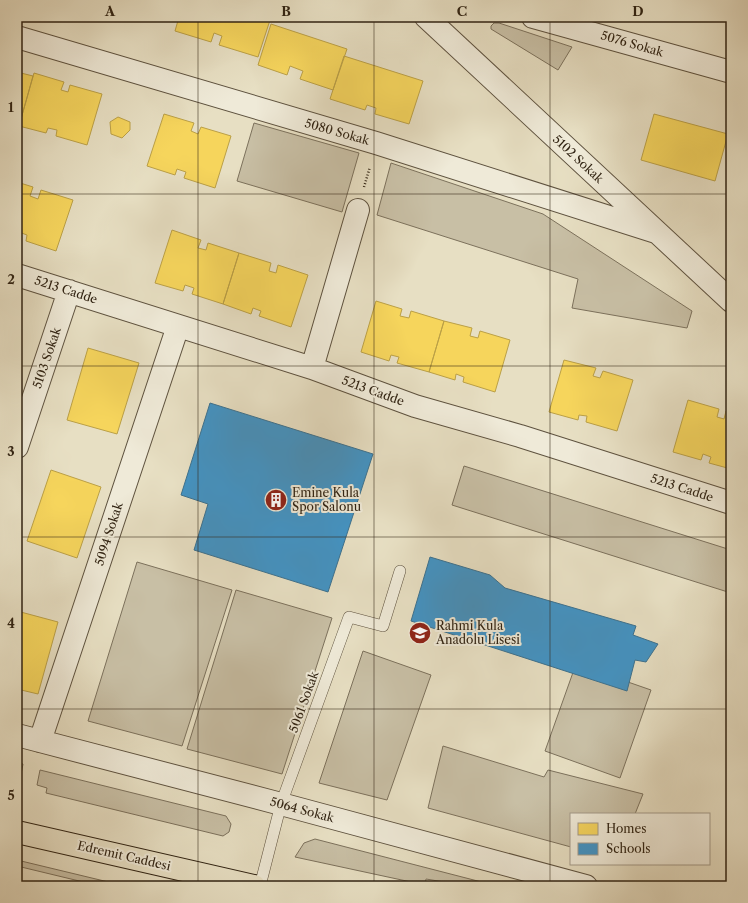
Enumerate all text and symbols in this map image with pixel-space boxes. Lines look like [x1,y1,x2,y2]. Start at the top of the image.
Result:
text: A [104,3,116,19]
text: B [281,3,291,19]
text: C [457,3,467,19]
text: D [632,3,644,19]
street label: 5076 Sokak [599,27,666,60]
text: 1 [8,99,14,115]
street label: 5080 Sokak [303,115,372,148]
street label: 5102 Sokak [550,131,608,187]
text: 2 [7,271,15,287]
street label: 5213 Cadde [33,272,100,307]
street label: 5103 Sokak [29,324,64,390]
street label: 5213 Cadde [340,372,407,409]
text: 3 [7,443,15,459]
street label: 5213 Cadde [649,470,716,505]
place label: Emine Kula Spor Salonu [292,485,362,514]
building icon: Emine Kula Spor Salonu [263,487,289,513]
street label: 5094 Sokak [91,499,126,567]
text: 4 [7,615,15,631]
place label: Rahmi Kula Anadolu Lisesi [435,618,520,647]
school or university icon: Rahmi Kula Anadolu Lisesi [407,620,433,646]
street label: 5061 Sokak [286,668,322,734]
text: 5 [7,787,15,803]
street label: 5064 Sokak [268,794,337,826]
legend [570,813,710,865]
text: Homes [606,821,646,836]
street label: Edremit Caddesi [76,837,173,874]
text: Schools [606,841,651,856]

